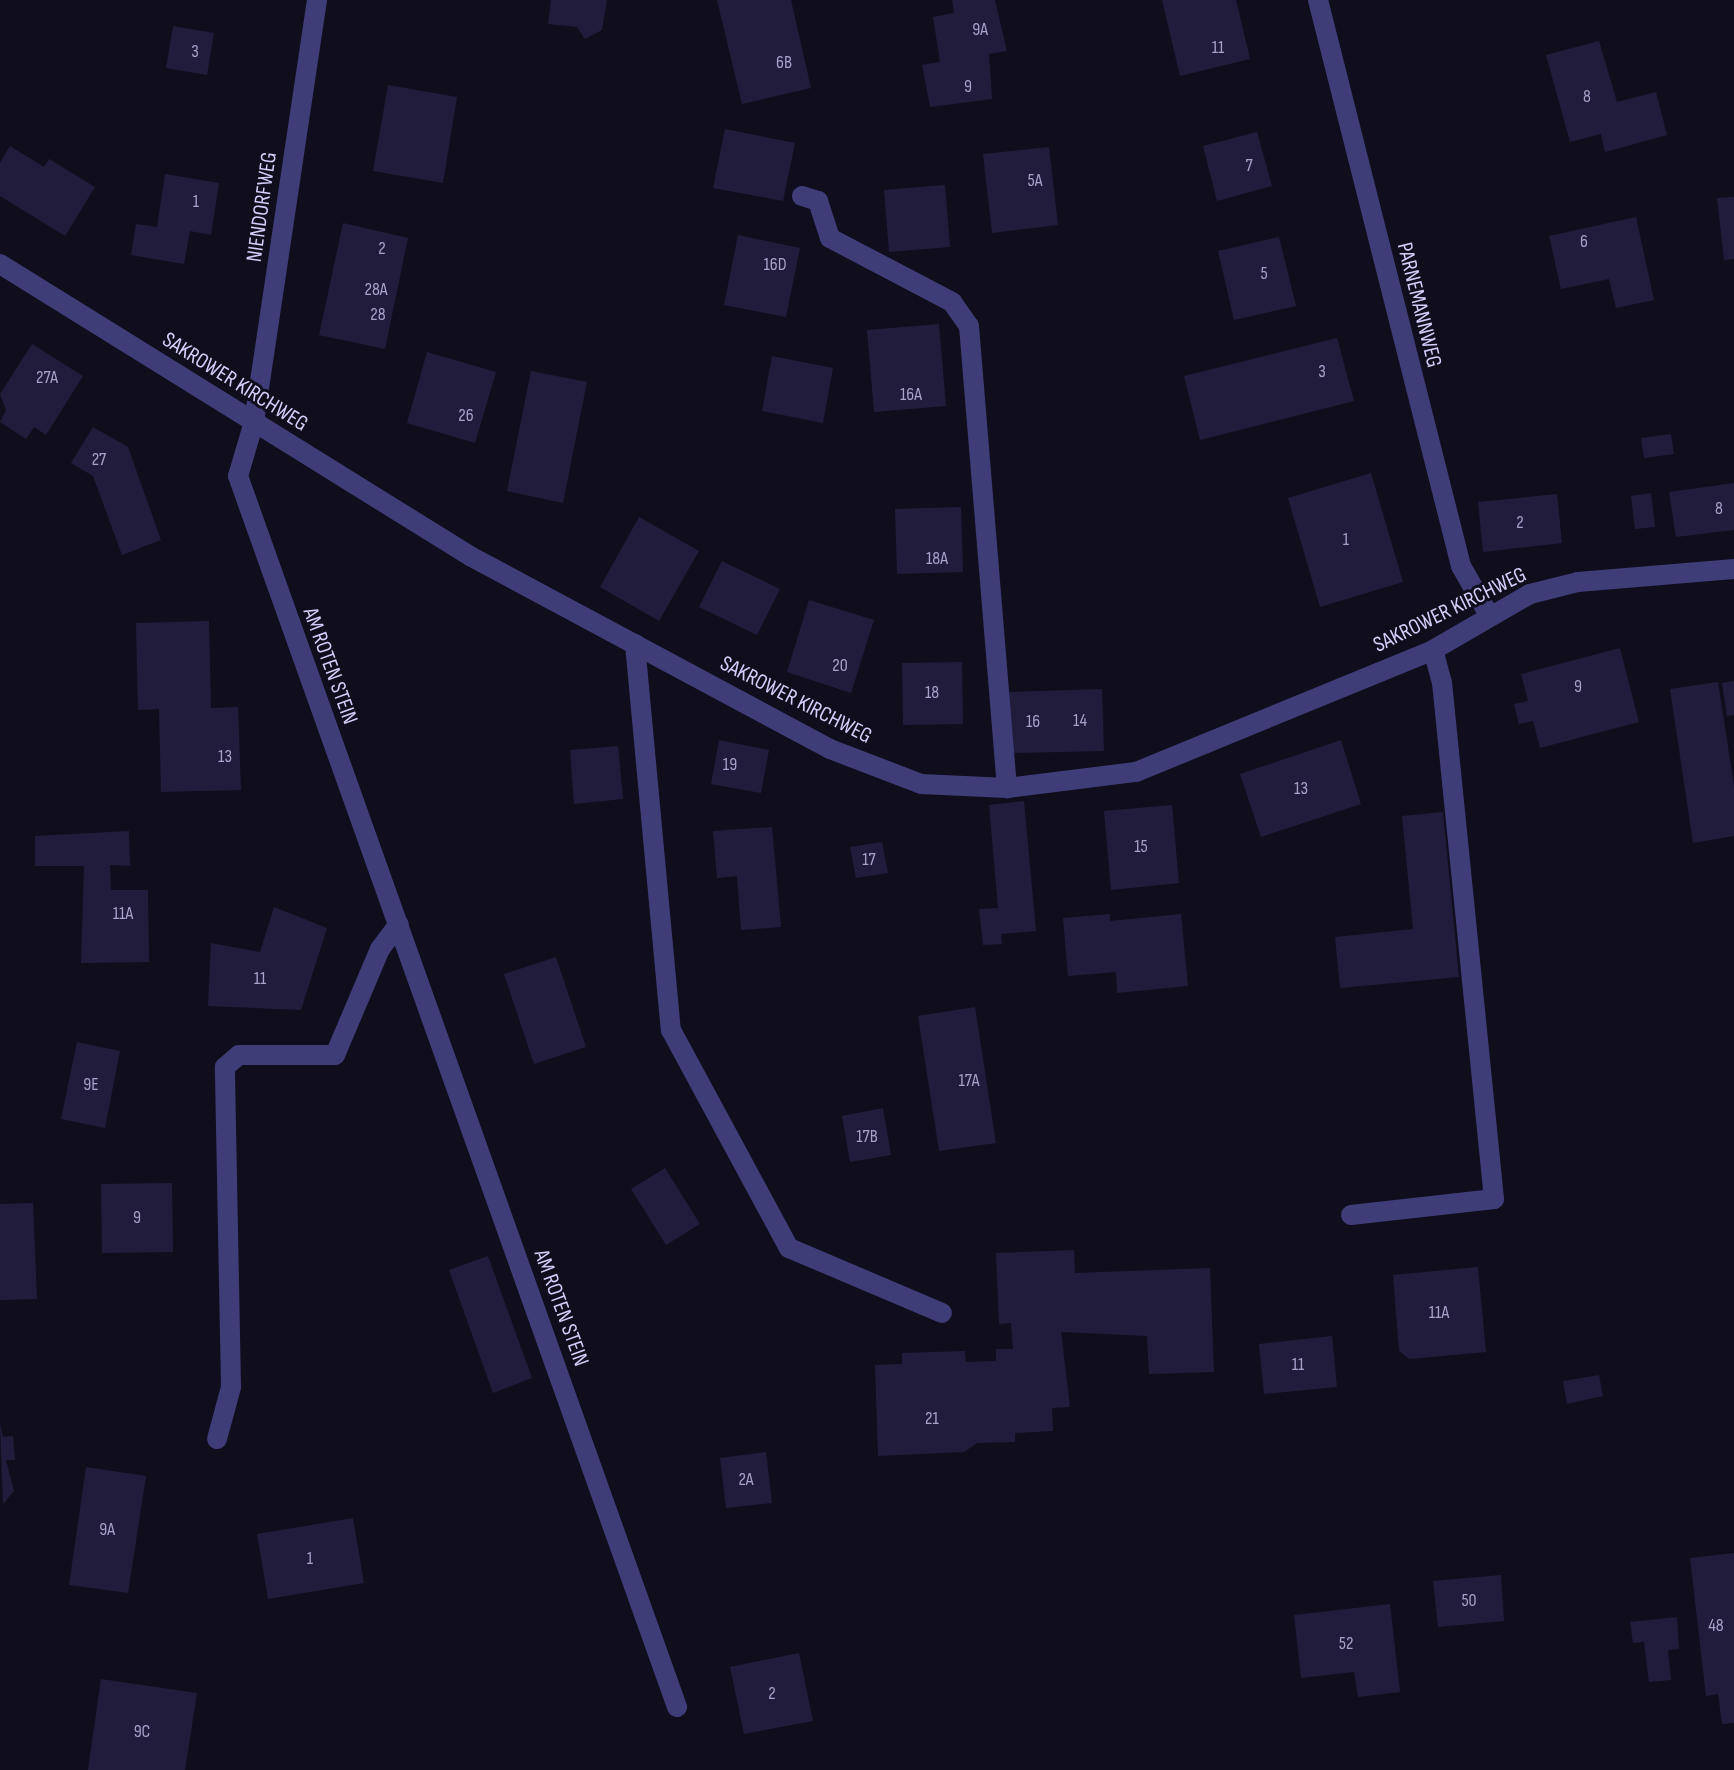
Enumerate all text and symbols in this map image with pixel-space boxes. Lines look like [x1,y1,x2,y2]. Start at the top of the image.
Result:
house number: 9A [972,19,988,41]
house number: 11 [1212,37,1224,59]
house number: 3 [191,41,199,63]
house number: 6B [776,52,792,74]
house number: 9 [964,76,972,98]
house number: 8 [1583,86,1591,108]
street label: NIENDORFWEG [241,150,283,264]
house number: 7 [1245,155,1253,177]
house number: 5A [1028,170,1042,192]
house number: 1 [193,191,199,213]
house number: 6 [1580,231,1588,253]
house number: 2 [378,238,386,260]
street label: PARNEMANNWEG [1391,240,1447,370]
house number: 16D [763,254,787,276]
house number: 5 [1260,263,1268,285]
house number: 28A [364,279,388,301]
house number: 28 [370,304,386,326]
street label: SAKROWER KIRCHWEG [157,327,313,437]
house number: 3 [1318,361,1326,383]
house number: 27A [36,367,58,389]
house number: 16A [900,384,922,406]
house number: 26 [458,405,474,427]
house number: 27 [92,449,106,471]
house number: 8 [1715,498,1723,520]
house number: 2 [1516,512,1524,534]
house number: 1 [1343,529,1349,551]
house number: 18A [926,548,948,570]
street label: SAKROWER KIRCHWEG [1369,562,1531,658]
street label: AM ROTEN STEIN [297,604,363,728]
street label: SAKROWER KIRCHWEG [716,650,876,750]
house number: 20 [832,655,848,677]
house number: 9 [1574,676,1582,698]
house number: 18 [925,682,939,704]
house number: 14 [1073,710,1087,732]
house number: 16 [1026,711,1040,733]
house number: 13 [218,746,232,768]
house number: 19 [723,754,737,776]
house number: 13 [1294,778,1308,800]
house number: 15 [1134,836,1148,858]
house number: 17 [862,849,876,871]
house number: 11A [113,903,133,925]
house number: 11 [254,968,266,990]
house number: 17A [959,1070,979,1092]
house number: 9E [83,1074,99,1096]
house number: 17B [856,1126,878,1148]
house number: 9 [133,1207,141,1229]
street label: AM ROTEN STEIN [528,1246,594,1370]
house number: 11A [1429,1302,1449,1324]
house number: 11 [1292,1354,1304,1376]
house number: 21 [925,1408,939,1430]
house number: 2A [738,1469,754,1491]
house number: 9A [99,1519,115,1541]
house number: 1 [307,1548,313,1570]
house number: 50 [1461,1590,1477,1612]
house number: 48 [1708,1615,1724,1637]
house number: 52 [1339,1633,1353,1655]
house number: 2 [768,1683,776,1705]
house number: 9C [134,1721,150,1743]

